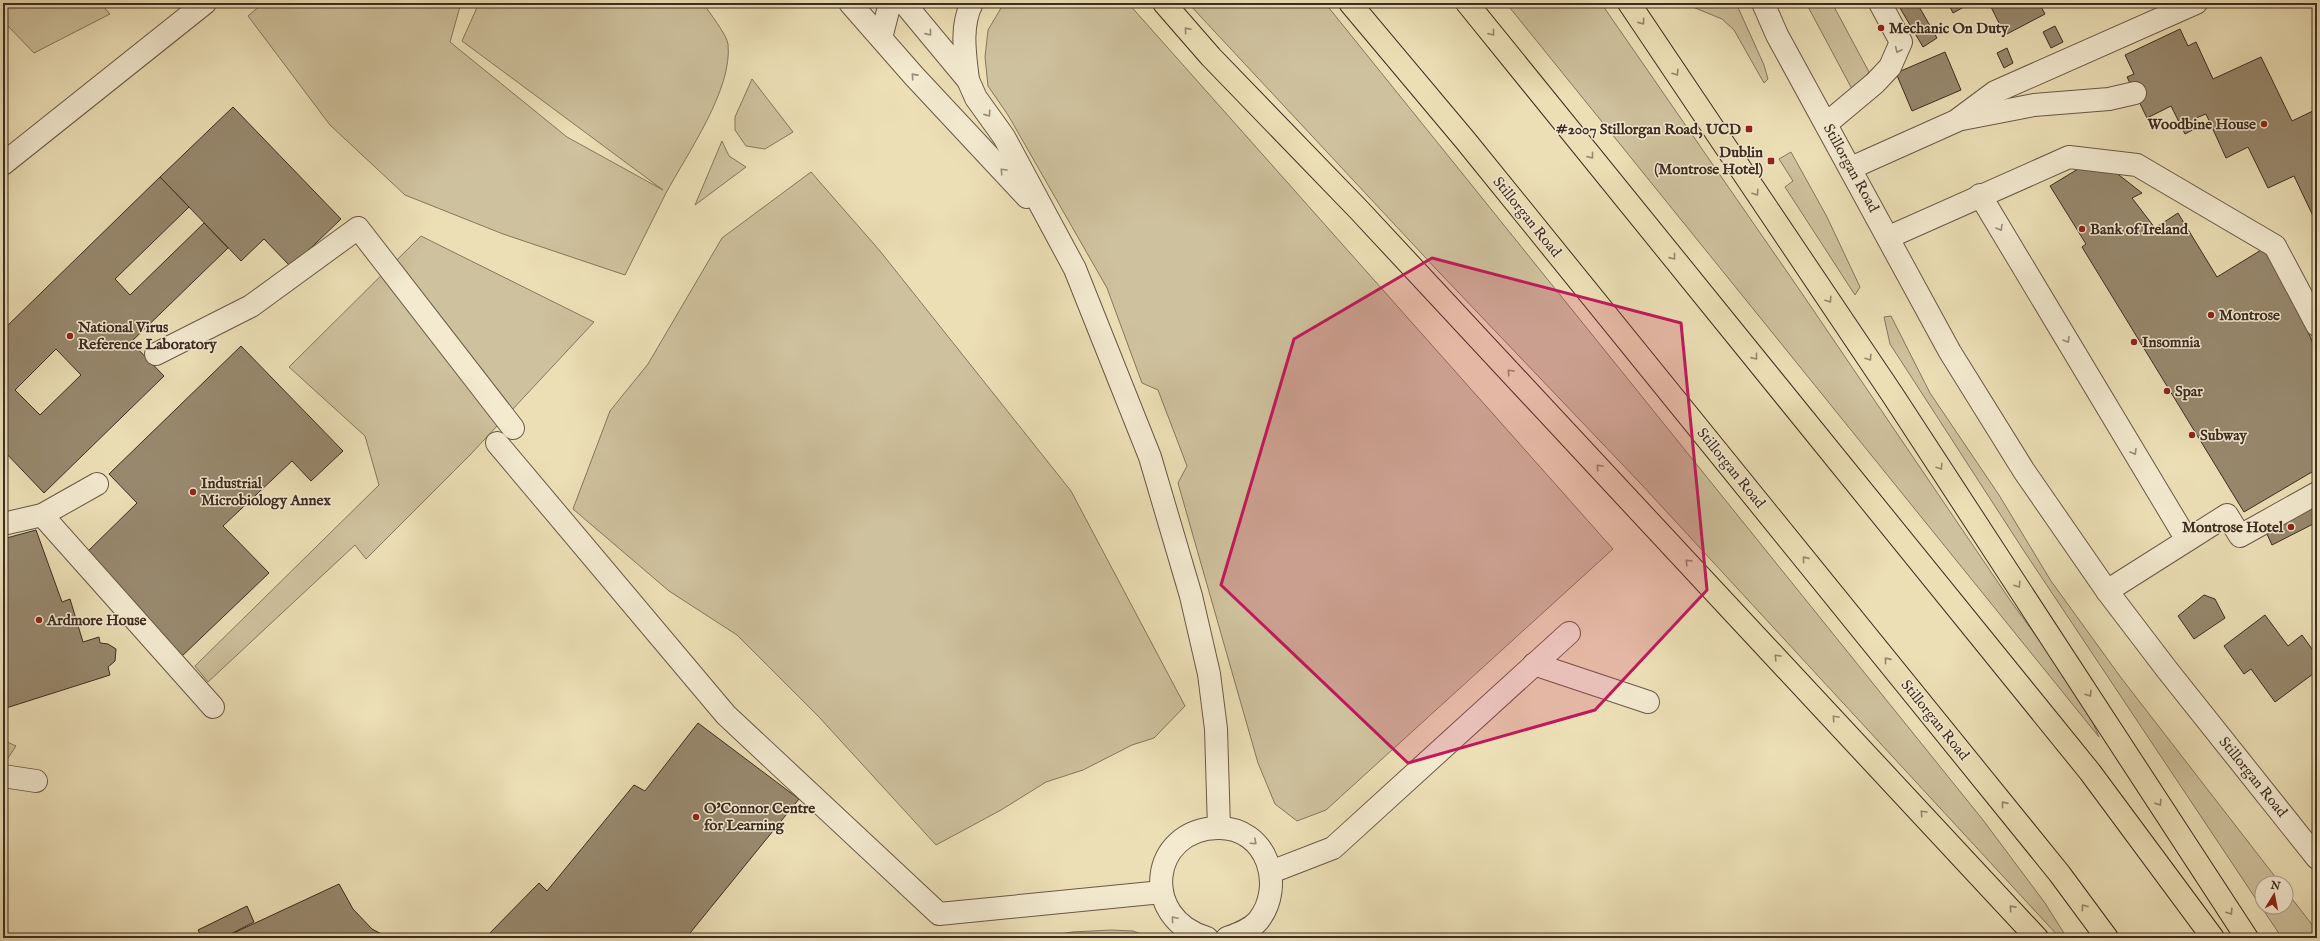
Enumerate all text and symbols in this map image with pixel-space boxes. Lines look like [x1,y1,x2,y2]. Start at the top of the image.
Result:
one-way arrow [1637,17,1644,24]
place label: Mechanic On Duty [1889,19,2009,38]
marker: Mechanic On Duty [1876,23,1886,33]
one-way arrow [924,28,931,35]
one-way arrow [1185,28,1192,35]
one-way arrow [1487,29,1494,36]
one-way arrow [1895,45,1903,53]
one-way arrow [1671,69,1679,76]
one-way arrow [912,73,919,81]
one-way arrow [983,110,991,117]
place label: Woodbine House [2147,115,2256,134]
marker: Woodbine House [2259,119,2269,129]
place label: #2007 Stillorgan Road, UCD [1556,120,1741,139]
street label: Stillorgan Road [1819,120,1884,216]
marker: #2007 Stillorgan Road, UCD [1744,124,1754,134]
place label: Dublin (Montrose Hotel) [1654,143,1763,179]
one-way arrow [1587,151,1594,158]
marker: Dublin (Montrose Hotel) [1766,156,1776,166]
one-way arrow [1000,168,1008,176]
street label: Stillorgan Road [1489,173,1566,262]
one-way arrow [1751,189,1759,196]
place label: Bank of Ireland [2090,220,2189,239]
one-way arrow [1996,224,2003,232]
marker: Bank of Ireland [2077,224,2087,234]
one-way arrow [1669,252,1676,259]
one-way arrow [1825,296,1832,303]
place label: Montrose [2219,306,2280,325]
marker: Montrose [2206,310,2216,320]
place label: National Virus Reference Laboratory [77,318,217,354]
marker: National Virus Reference Laboratory [65,331,75,341]
place label: Insomnia [2142,333,2200,352]
one-way arrow [2062,336,2070,343]
marker: Insomnia [2129,337,2139,347]
one-way arrow [1751,353,1758,360]
one-way arrow [1864,354,1871,361]
one-way arrow [1508,369,1515,377]
place label: Spar [2175,382,2203,401]
marker: Spar [2162,386,2172,396]
street label: Stillorgan Road [1693,424,1770,513]
place label: Subway [2200,426,2247,445]
marker: Subway [2187,430,2197,440]
one-way arrow [2129,448,2136,455]
one-way arrow [1935,463,1943,470]
one-way arrow [1596,464,1604,472]
place label: Industrial Microbiology Annex [201,474,331,510]
marker: Industrial Microbiology Annex [188,487,198,497]
place label: Montrose Hotel [2182,518,2284,537]
marker: Montrose Hotel [2286,522,2296,532]
one-way arrow [1802,557,1809,564]
one-way arrow [1685,559,1693,567]
one-way arrow [2013,581,2021,588]
place label: Ardmore House [46,611,147,630]
marker: Ardmore House [34,615,44,625]
one-way arrow [1774,654,1782,662]
one-way arrow [1884,658,1891,665]
street label: Stillorgan Road [1897,676,1974,765]
one-way arrow [2084,690,2091,697]
one-way arrow [1832,715,1839,723]
street label: Stillorgan Road [2215,733,2292,822]
place label: O'Connor Centre for Learning [704,799,815,835]
one-way arrow [2155,799,2162,806]
one-way arrow [2002,802,2009,809]
one-way arrow [1920,810,1928,818]
marker: O'Connor Centre for Learning [691,812,701,822]
one-way arrow [1249,838,1257,845]
north arrow [2254,875,2294,915]
text: N [2269,878,2282,894]
one-way arrow [2082,904,2089,911]
one-way arrow [2009,906,2016,913]
one-way arrow [2225,908,2233,915]
one-way arrow [1172,916,1179,923]

